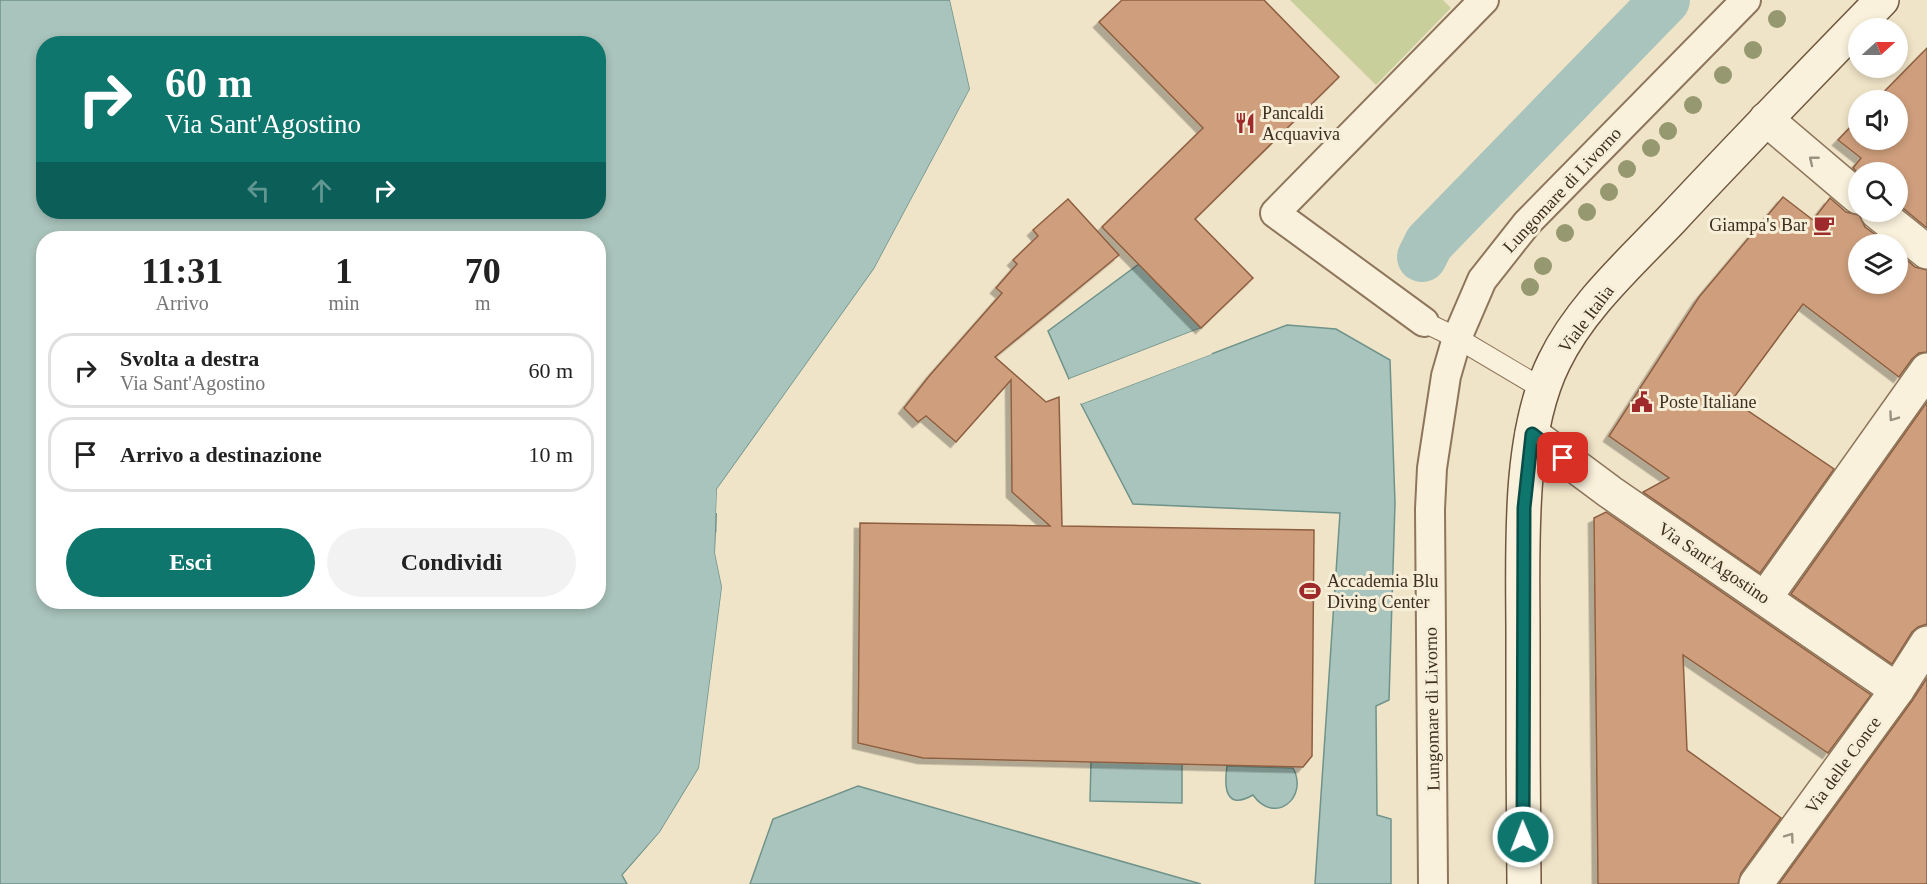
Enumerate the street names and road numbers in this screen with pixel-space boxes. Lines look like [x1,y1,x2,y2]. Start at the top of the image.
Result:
street label: Lungomare di Livorno [1499,123,1625,257]
street label: Viale Italia [1554,281,1618,357]
street label: Via Sant'Agostino [1654,518,1774,608]
street label: Lungomare di Livorno [1421,627,1443,791]
street label: Via delle Conce [1801,713,1885,817]

